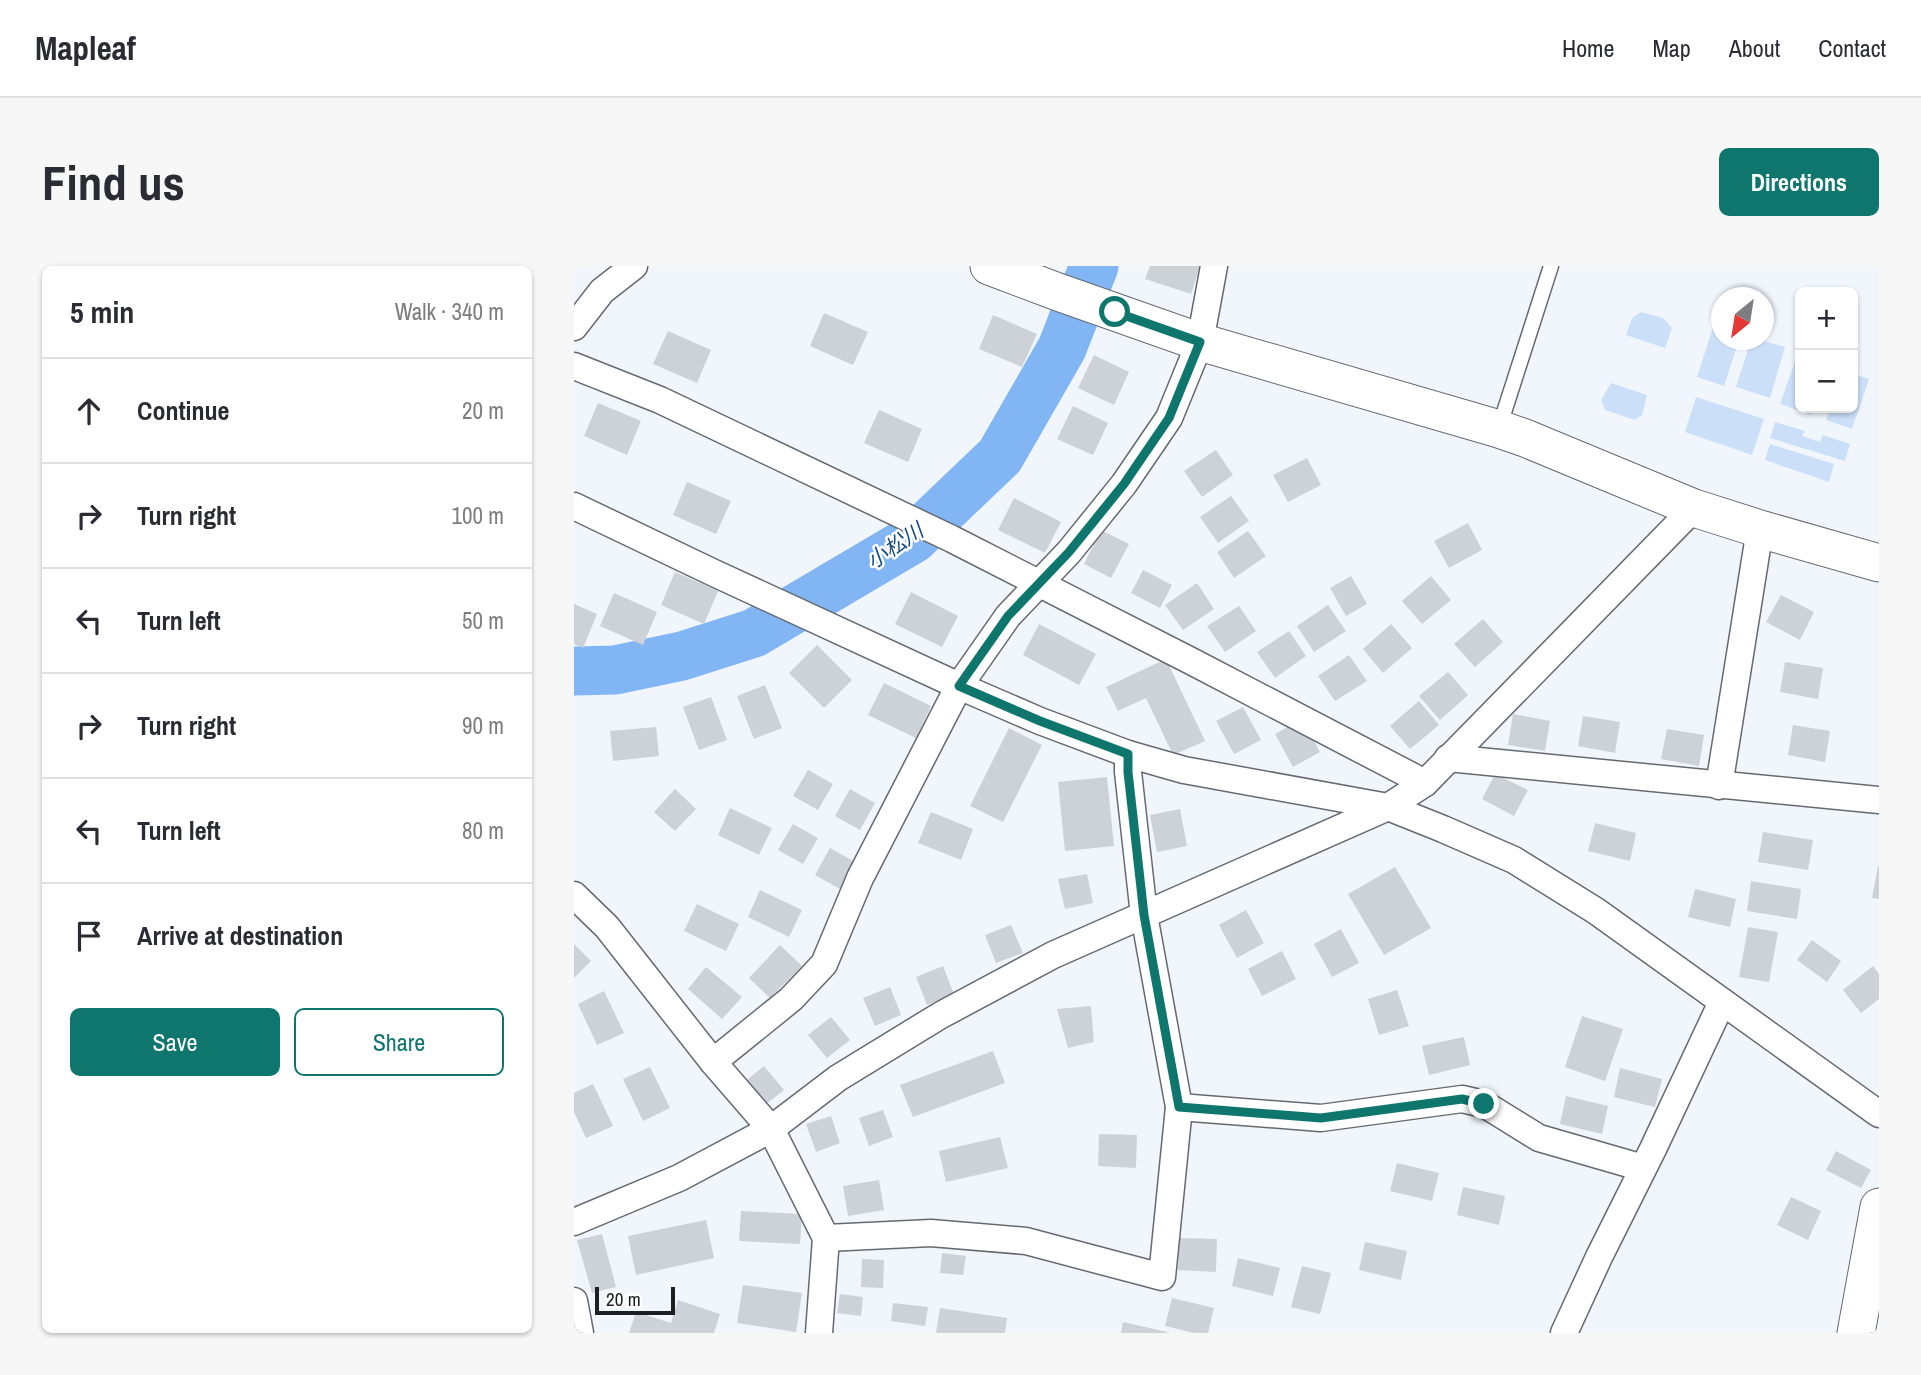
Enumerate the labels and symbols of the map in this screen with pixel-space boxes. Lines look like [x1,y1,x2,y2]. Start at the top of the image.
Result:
north arrow [1711,287,1774,350]
route start [1099,296,1130,327]
water label: 小松川 [860,515,931,575]
route end [1468,1088,1499,1119]
scale bar [595,1284,676,1316]

